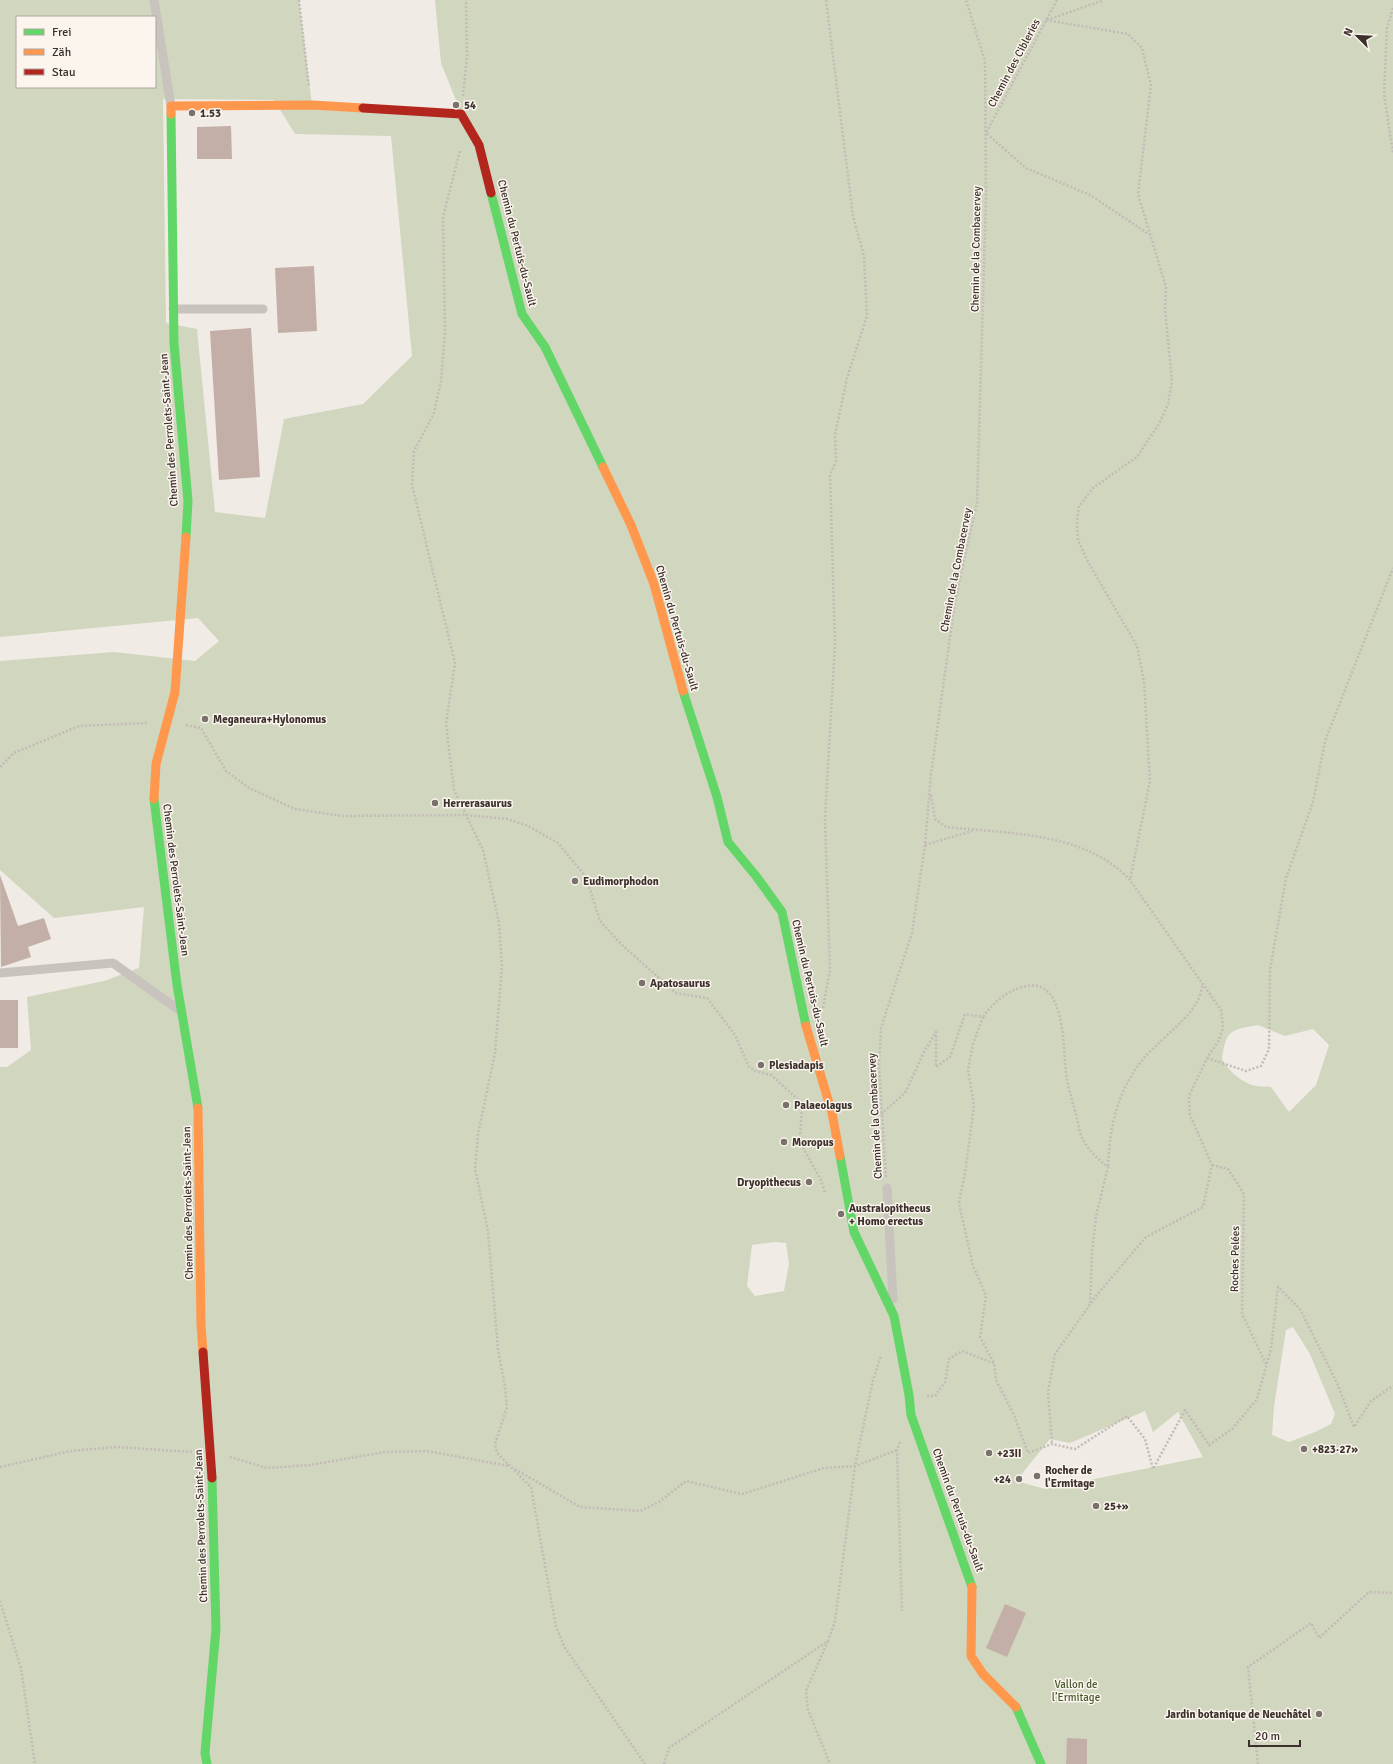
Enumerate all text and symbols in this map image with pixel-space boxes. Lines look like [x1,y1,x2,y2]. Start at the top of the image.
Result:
legend [16,16,156,88]
street label: Chemin des Cibleries [985,16,1043,110]
north arrow [1337,16,1377,56]
text: Frei [52,25,71,40]
text: N [1341,26,1356,38]
text: Zäh [52,45,71,60]
text: Stau [52,65,76,80]
place label: 54 [464,99,476,112]
marker: 54 [451,100,461,110]
place label: 1.53 [200,107,221,120]
marker: 1.53 [187,108,197,118]
street label: Chemin du Pertuis-du-Sault [495,178,539,308]
street label: Chemin de la Combacervey [968,185,984,312]
street label: Chemin des Perrolets-Saint-Jean [157,353,181,507]
street label: Chemin de la Combacervey [938,506,975,633]
street label: Chemin du Pertuis-du-Sault [653,564,701,692]
place label: Meganeura+Hylonomus [213,713,326,726]
marker: Meganeura+Hylonomus [200,714,210,724]
place label: Herrerasaurus [443,797,512,810]
marker: Herrerasaurus [430,798,440,808]
street label: Chemin des Perrolets-Saint-Jean [160,803,192,957]
place label: Eudimorphodon [583,875,659,888]
marker: Eudimorphodon [570,876,580,886]
street label: Chemin du Pertuis-du-Sault [789,918,831,1048]
place label: Apatosaurus [650,977,710,990]
marker: Apatosaurus [637,978,647,988]
street label: Chemin de la Combacervey [865,1052,885,1179]
place label: Plesiadapis [769,1059,824,1072]
marker: Plesiadapis [756,1060,766,1070]
place label: Palaeolagus [794,1099,852,1112]
marker: Palaeolagus [781,1100,791,1110]
street label: Chemin des Perrolets-Saint-Jean [180,1126,196,1280]
place label: Moropus [792,1136,834,1149]
marker: Moropus [779,1137,789,1147]
place label: Dryopithecus [737,1176,801,1189]
marker: Dryopithecus [804,1177,814,1187]
place label: Australopithecus + Homo erectus [849,1202,931,1228]
marker: Australopithecus + Homo erectus [836,1209,846,1219]
street label: Roches Pelées [1228,1225,1242,1292]
place label: +823·27» [1312,1443,1358,1456]
marker: +823·27» [1299,1444,1309,1454]
street label: Chemin du Pertuis-du-Sault [930,1447,986,1573]
place label: +23II [997,1447,1022,1460]
marker: +23II [984,1448,994,1458]
street label: Chemin des Perrolets-Saint-Jean [192,1449,210,1603]
place label: Rocher de l'Ermitage [1045,1464,1095,1490]
marker: Rocher de l'Ermitage [1032,1471,1042,1481]
place label: +24 [993,1473,1011,1486]
marker: +24 [1014,1474,1024,1484]
place label: 25+» [1104,1500,1129,1513]
marker: 25+» [1091,1501,1101,1511]
park label: Vallon de l’Ermitage [1052,1678,1100,1704]
place label: Jardin botanique de Neuchâtel [1165,1708,1312,1721]
marker: Jardin botanique de Neuchâtel [1314,1709,1324,1719]
scale bar [1249,1722,1300,1748]
text: 20 m [1255,1729,1280,1744]

